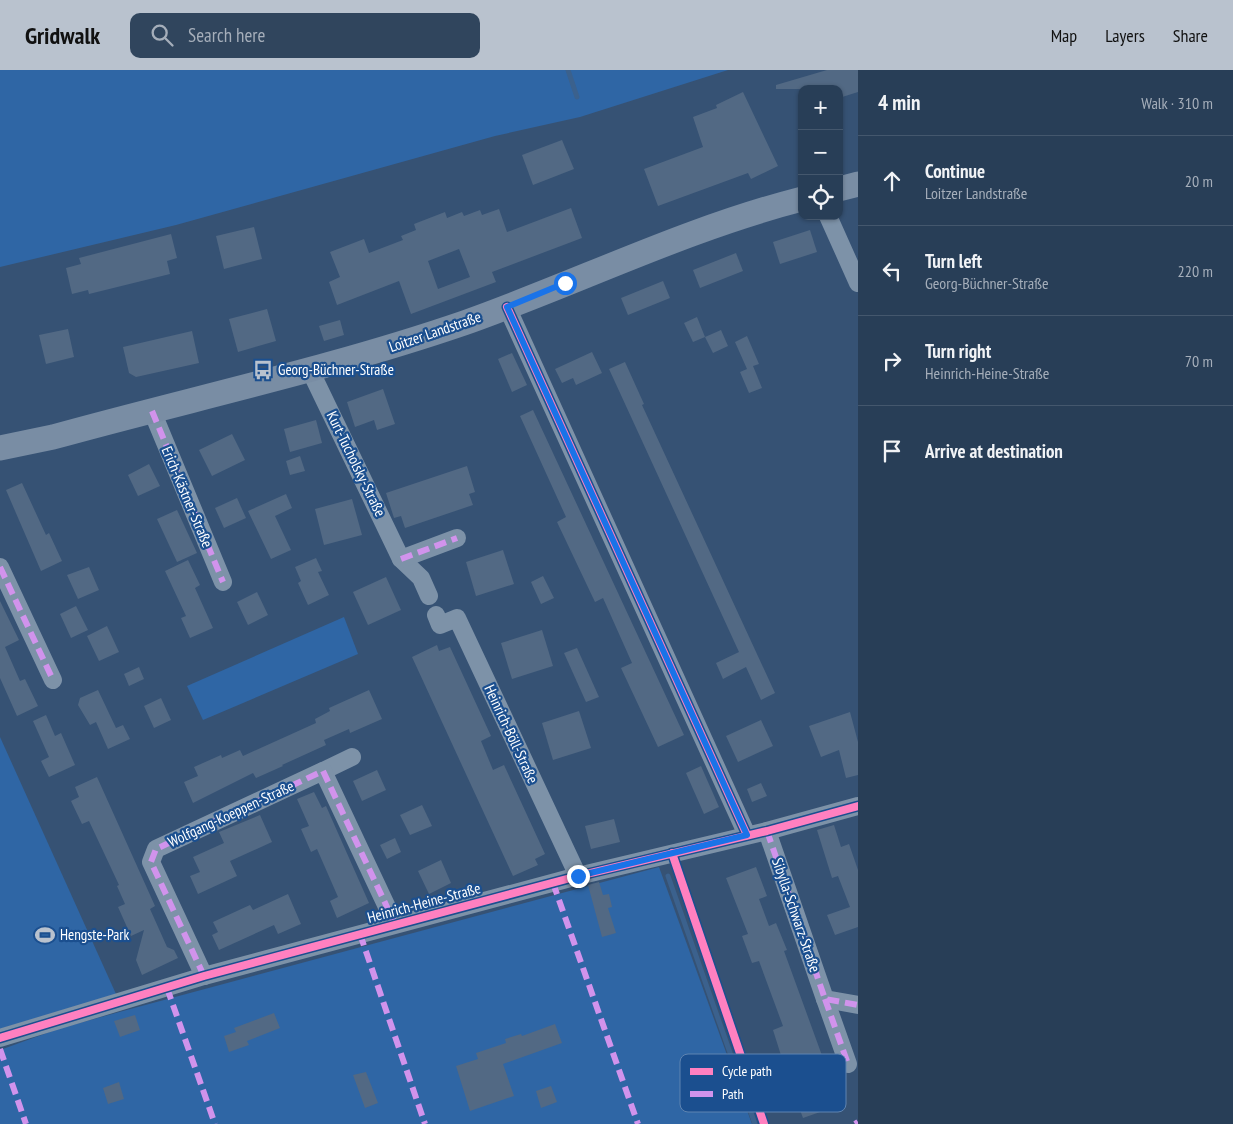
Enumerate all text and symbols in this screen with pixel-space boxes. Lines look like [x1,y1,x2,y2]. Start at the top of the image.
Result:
search box [130,13,480,58]
text: Gridwalk [25,20,100,51]
icon: search [148,21,176,49]
text: Search here [188,23,265,47]
text: Map [1051,24,1077,47]
text: Layers [1105,24,1145,47]
text: Share [1173,24,1208,47]
map controls [798,85,843,220]
button: + [798,85,843,130]
text: 4 min [878,89,920,116]
text: Walk · 310 m [1141,93,1213,113]
button: − [798,130,843,175]
text: Continue [925,159,985,183]
icon: ahead [878,167,906,195]
text: 20 m [1185,171,1213,191]
button: locate [798,175,843,220]
text: Loitzer Landstraße [925,183,1027,203]
text: Turn left [925,249,982,273]
icon: left [878,257,906,285]
text: 220 m [1178,261,1213,281]
route start [554,272,577,295]
text: Georg-Büchner-Straße [925,273,1049,293]
street label: Loitzer Landstraße [386,307,483,356]
text: Turn right [925,339,991,363]
icon: right [878,347,906,375]
text: 70 m [1185,351,1213,371]
bus stop icon: Georg-Büchner-Straße [252,359,274,381]
place label: Georg-Büchner-Straße [278,360,394,379]
text: Heinrich-Heine-Straße [925,363,1049,383]
street label: Kurt-Tucholsky-Straße [323,408,390,520]
icon: arrive [878,437,906,465]
text: Arrive at destination [925,439,1063,463]
street label: Erich-Kästner-Straße [158,443,217,550]
street label: Heinrich-Böll-Straße [480,681,543,786]
street label: Wolfgang-Koeppen-Straße [165,776,297,851]
street label: Sibylla-Schwarz-Straße [768,855,825,975]
route end [567,865,590,888]
street label: Heinrich-Heine-Straße [365,878,483,927]
sports icon: Hengste-Park [34,924,56,946]
place label: Hengste-Park [60,925,129,944]
legend [680,1054,846,1112]
text: Cycle path [722,1062,772,1080]
text: Path [722,1085,744,1103]

